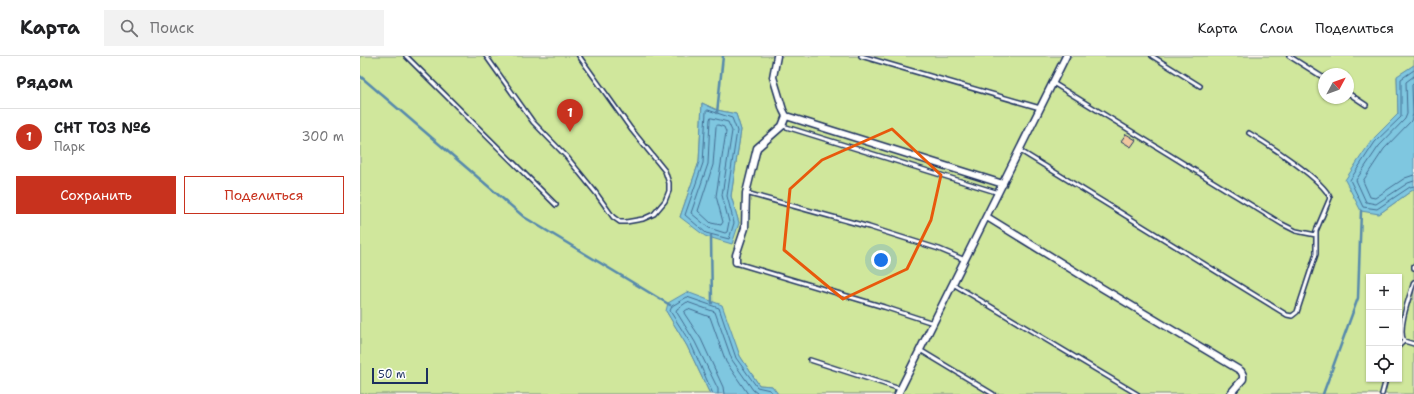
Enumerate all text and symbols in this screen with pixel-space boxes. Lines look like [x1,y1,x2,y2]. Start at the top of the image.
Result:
search box [104,10,384,46]
text: Карта [20,15,80,40]
icon: search [118,17,140,39]
text: Поиск [150,18,194,38]
text: Карта [1197,19,1238,37]
text: Слои [1260,19,1293,37]
text: Поделиться [1315,19,1394,37]
north arrow [1318,68,1354,104]
text: Рядом [16,71,73,93]
pin: 1 [557,99,583,132]
text: СНТ ТОЗ №6 [54,118,151,138]
text: 1 [26,128,32,145]
text: 300 m [301,128,344,145]
text: Парк [54,138,85,155]
button: Сохранить [16,176,176,214]
button: Поделиться [184,176,344,214]
your location [871,250,891,270]
map controls [1366,274,1402,382]
button: + [1366,274,1402,310]
button: − [1366,310,1402,346]
button: locate [1366,346,1402,382]
scale bar [372,366,428,385]
text: 50 m [378,367,406,382]

